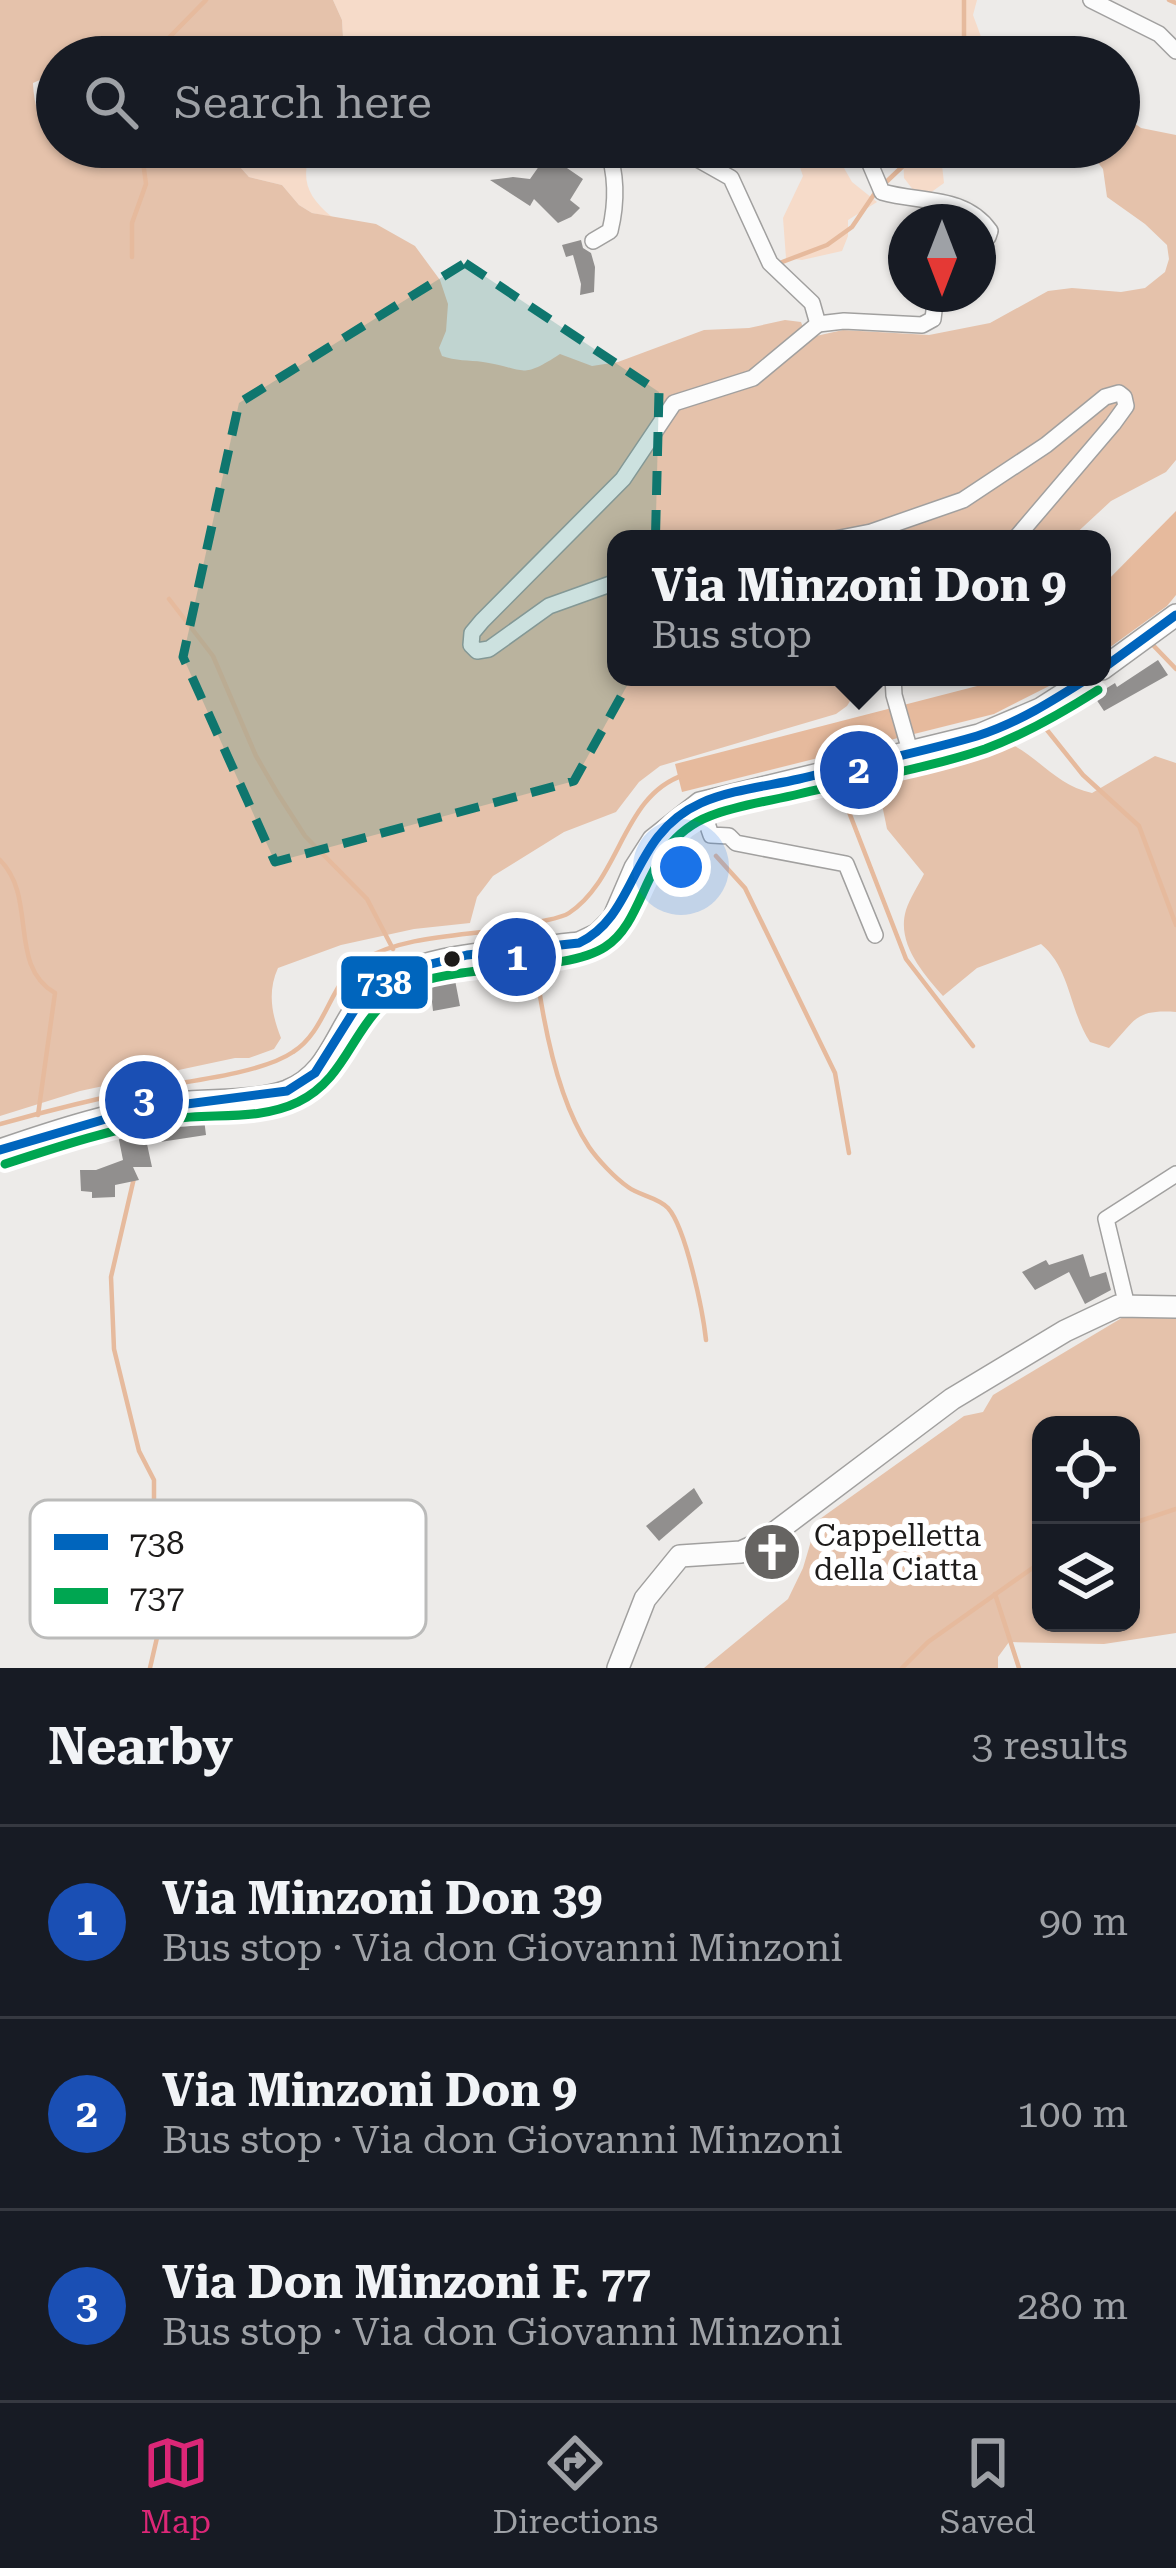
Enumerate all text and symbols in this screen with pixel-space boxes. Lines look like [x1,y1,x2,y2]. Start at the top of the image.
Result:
search box [36,36,1140,168]
icon: search [78,69,144,135]
text: Search here [174,76,432,129]
north arrow [888,204,996,312]
popup [607,530,1111,686]
text: Via Minzoni Don 9 [651,559,1067,612]
text: Bus stop [651,612,812,658]
pin: 2 [820,725,898,815]
your location [651,837,711,897]
pin: 1 [478,912,556,1002]
unlabelled marker [441,948,463,970]
line badge: 738 [339,954,430,1011]
text: 738 [356,963,412,1002]
pin: 3 [105,1055,183,1145]
map controls [1032,1416,1140,1632]
button: locate [1032,1416,1140,1524]
legend [30,1500,426,1638]
place label: Cappelletta della Ciatta [814,1518,981,1587]
church icon: Cappelletta della Ciatta [741,1521,803,1583]
text: 738 [129,1523,184,1562]
button: layers [1032,1524,1140,1632]
text: 737 [129,1577,184,1616]
text: Nearby [48,1717,233,1776]
text: 3 results [971,1723,1128,1769]
text: Via Minzoni Don 39 [162,1872,602,1925]
text: 1 [76,1899,98,1945]
text: 90 m [1039,1899,1128,1945]
text: Bus stop · Via don Giovanni Minzoni [162,1925,843,1971]
text: Via Minzoni Don 9 [162,2064,577,2117]
text: 2 [76,2091,98,2137]
text: 100 m [1017,2091,1128,2137]
text: Bus stop · Via don Giovanni Minzoni [162,2117,843,2163]
text: Via Don Minzoni F. 77 [162,2256,651,2309]
text: 3 [76,2283,98,2329]
text: 280 m [1017,2283,1128,2329]
text: Bus stop · Via don Giovanni Minzoni [162,2309,843,2355]
tab: Map [141,2430,211,2541]
tab: Directions [492,2430,658,2541]
tab: Saved [940,2430,1035,2541]

